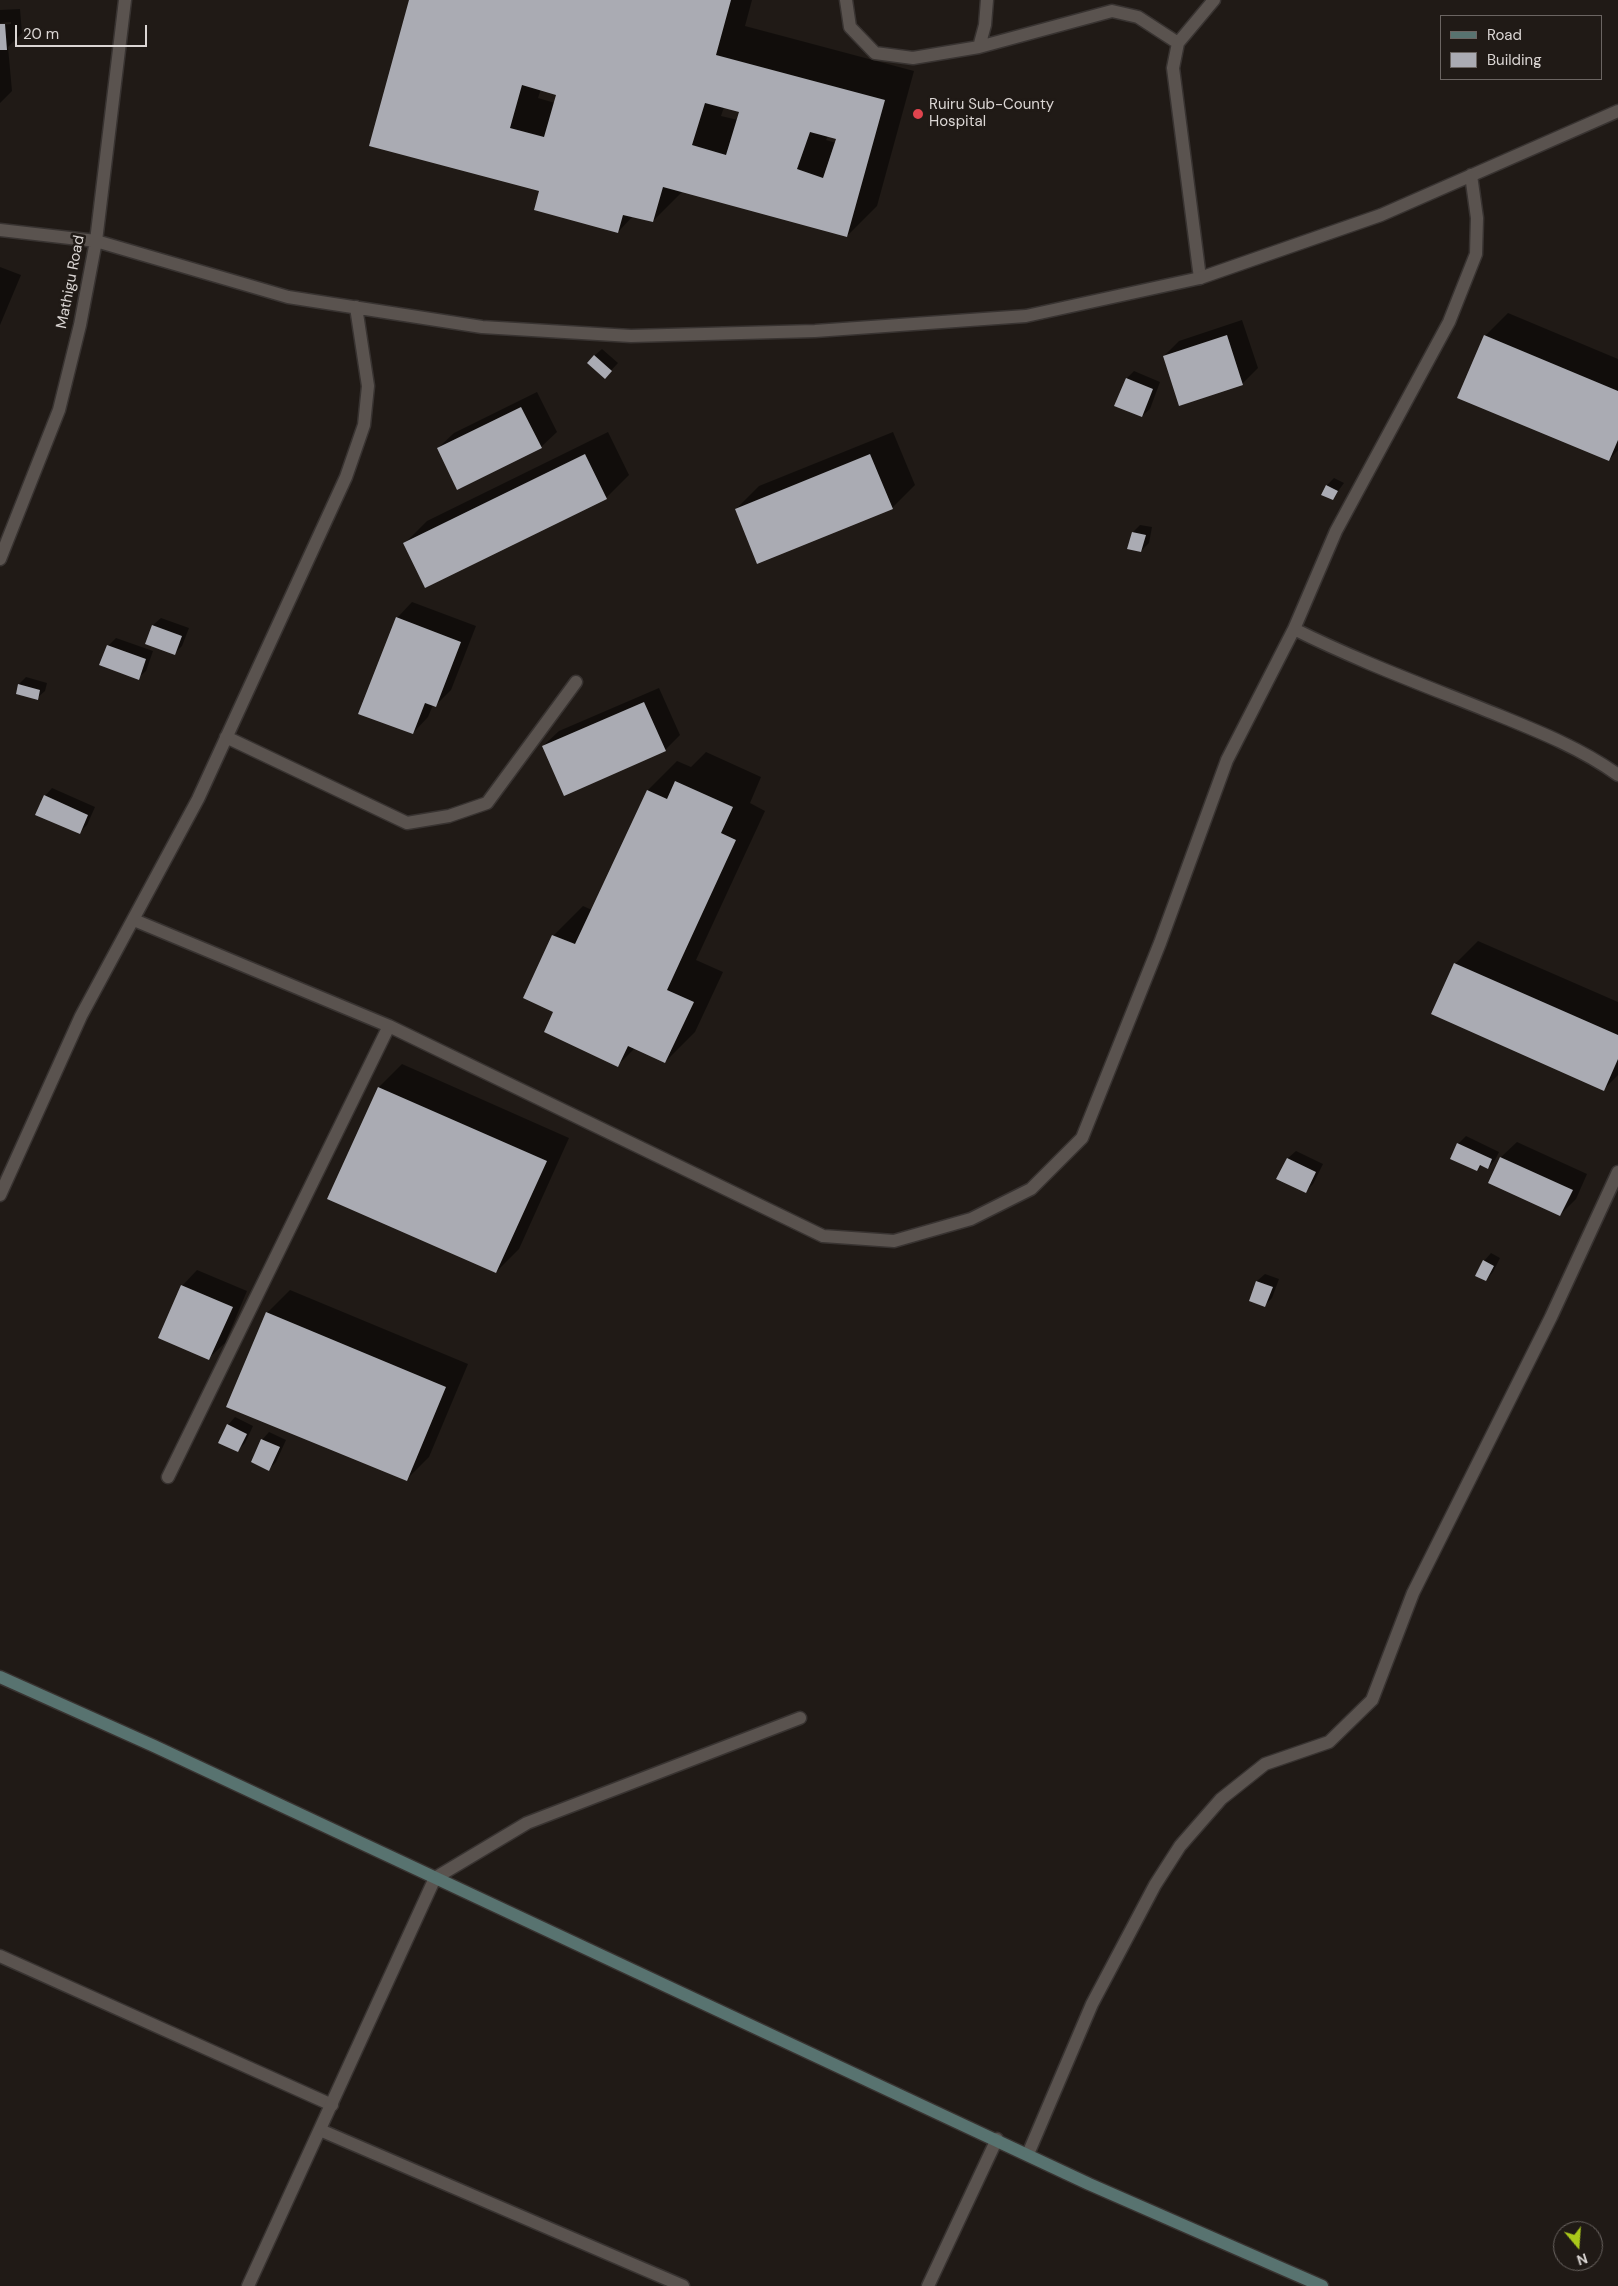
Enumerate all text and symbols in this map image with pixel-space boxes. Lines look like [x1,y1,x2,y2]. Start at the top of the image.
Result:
scale bar [18,15,150,47]
legend [1440,15,1603,80]
text: 20 m [23,24,59,44]
text: Road [1487,25,1522,45]
text: Building [1487,50,1542,70]
place label: Ruiru Sub-County Hospital [929,96,1054,131]
marker: Ruiru Sub-County Hospital [911,107,925,121]
street label: Mathigu Road [53,234,89,330]
north arrow [1553,2221,1603,2271]
text: N [1575,2249,1590,2269]

